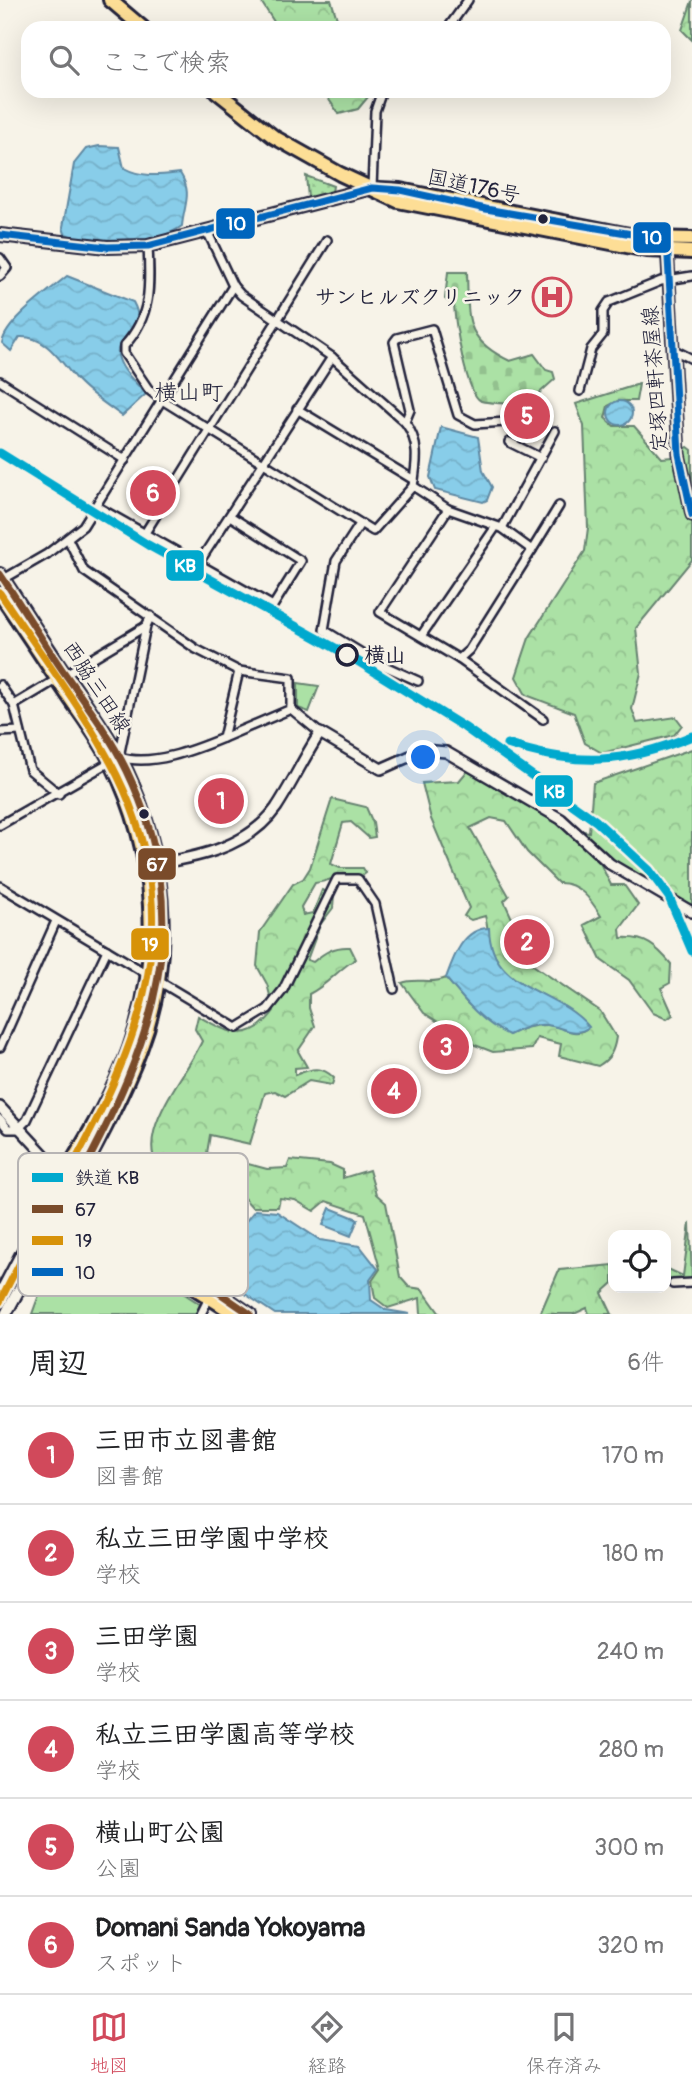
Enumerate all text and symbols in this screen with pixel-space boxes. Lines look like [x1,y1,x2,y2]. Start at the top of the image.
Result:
search box [21,21,671,98]
icon: search [45,41,83,79]
text: ここで検索 [101,47,231,79]
street label: 国道176号 [425,163,523,210]
line badge: 10 [215,207,256,240]
text: 10 [226,212,246,236]
unlabelled marker [536,212,550,226]
line badge: 10 [632,221,672,254]
text: 10 [642,226,662,250]
hospital icon: サンヒルズクリニック [531,276,573,318]
place label: サンヒルズクリニック [315,284,525,311]
street label: 定塚四軒茶屋線 [637,305,674,453]
district label: 横山町 [155,378,224,407]
pin: 5 [504,390,550,442]
pin: 6 [130,467,176,519]
line badge: KB [165,549,205,582]
text: KB [174,554,196,578]
street label: 西脇三田線 [57,636,136,739]
place label: 横山 [364,642,406,669]
marker: 横山 [336,644,358,666]
your location [406,740,440,774]
line badge: KB [534,774,574,808]
pin: 1 [198,775,244,827]
text: KB [543,780,565,804]
unlabelled marker [137,807,151,821]
line badge: 67 [137,847,177,881]
text: 67 [147,853,168,877]
pin: 2 [504,916,550,968]
line badge: 19 [130,927,170,961]
text: 19 [141,933,159,957]
pin: 3 [423,1021,469,1073]
pin: 4 [371,1065,417,1117]
legend [18,1153,248,1296]
text: 鉄道 KB [75,1166,139,1190]
text: 67 [75,1198,96,1222]
text: 19 [75,1229,92,1253]
map controls [608,1230,671,1293]
button: locate [608,1230,671,1293]
text: 10 [75,1261,95,1285]
text: 周辺 [28,1345,88,1382]
text: 6件 [628,1348,664,1377]
text: 三田市立図書館 [95,1425,277,1457]
text: 1 [47,1441,56,1470]
text: 170 m [602,1441,664,1470]
text: 図書館 [95,1462,164,1491]
text: 私立三田学園中学校 [95,1523,329,1555]
text: 2 [45,1539,57,1568]
text: 180 m [602,1539,664,1568]
text: 学校 [95,1560,141,1589]
text: 三田学園 [95,1621,199,1653]
text: 3 [45,1637,57,1666]
text: 240 m [597,1637,664,1666]
text: 学校 [95,1658,141,1687]
text: 私立三田学園高等学校 [95,1719,355,1751]
text: 4 [44,1735,58,1764]
text: 280 m [598,1735,664,1764]
text: 学校 [95,1756,141,1785]
text: 横山町公園 [95,1817,225,1849]
text: 5 [45,1833,57,1862]
text: 300 m [594,1833,664,1862]
text: 公園 [95,1854,141,1883]
text: Domani Sanda Yokoyama [95,1912,365,1944]
text: 6 [44,1931,58,1960]
text: 320 m [597,1931,664,1960]
text: スポット [95,1949,187,1978]
tab: 地図 [90,2008,128,2078]
tab: 経路 [308,2008,346,2078]
tab: 保存済み [526,2008,602,2078]

